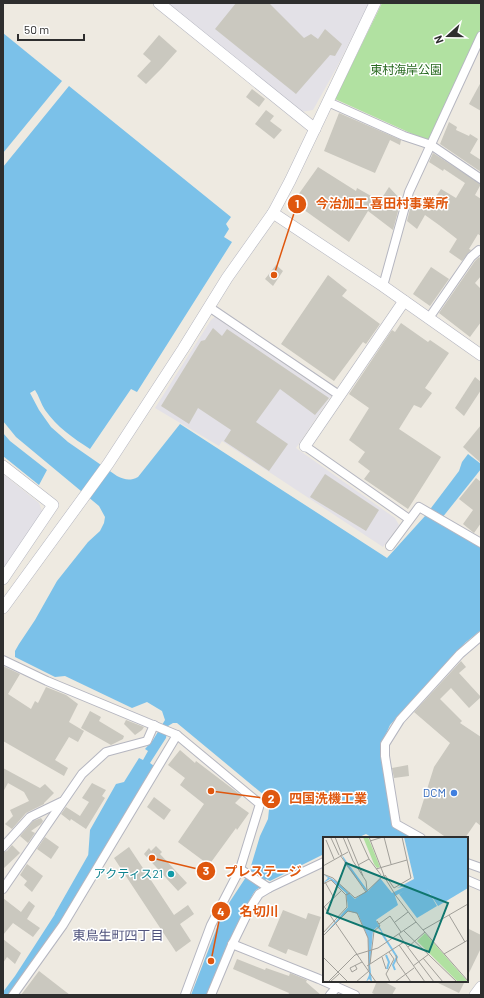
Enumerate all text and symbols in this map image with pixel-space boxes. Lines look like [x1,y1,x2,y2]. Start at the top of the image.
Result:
scale bar [18,16,84,42]
north arrow [428,16,468,56]
text: 50 m [24,22,49,36]
text: N [431,34,446,46]
park label: 東村海岸公園 [370,62,442,76]
callout: 今治加工 喜田村事業所 [287,191,456,216]
text: 今治加工 喜田村事業所 [316,195,448,211]
text: 1 [295,196,299,210]
place label: DCM [423,785,446,799]
callout: 四国洗機工業 [261,786,375,811]
marker: DCM [449,788,459,798]
text: 四国洗機工業 [289,790,367,806]
text: 2 [268,791,275,805]
inset map [323,837,468,982]
callout: プレステージ [196,859,310,884]
text: 3 [203,863,209,877]
text: プレステージ [224,863,302,879]
place label: アクティス21 [94,866,163,880]
marker: アクティス21 [166,869,176,879]
callout: 名切川 [211,899,286,924]
text: 名切川 [239,903,279,919]
text: 4 [217,904,225,918]
district label: 東鳥生町四丁目 [72,927,164,943]

